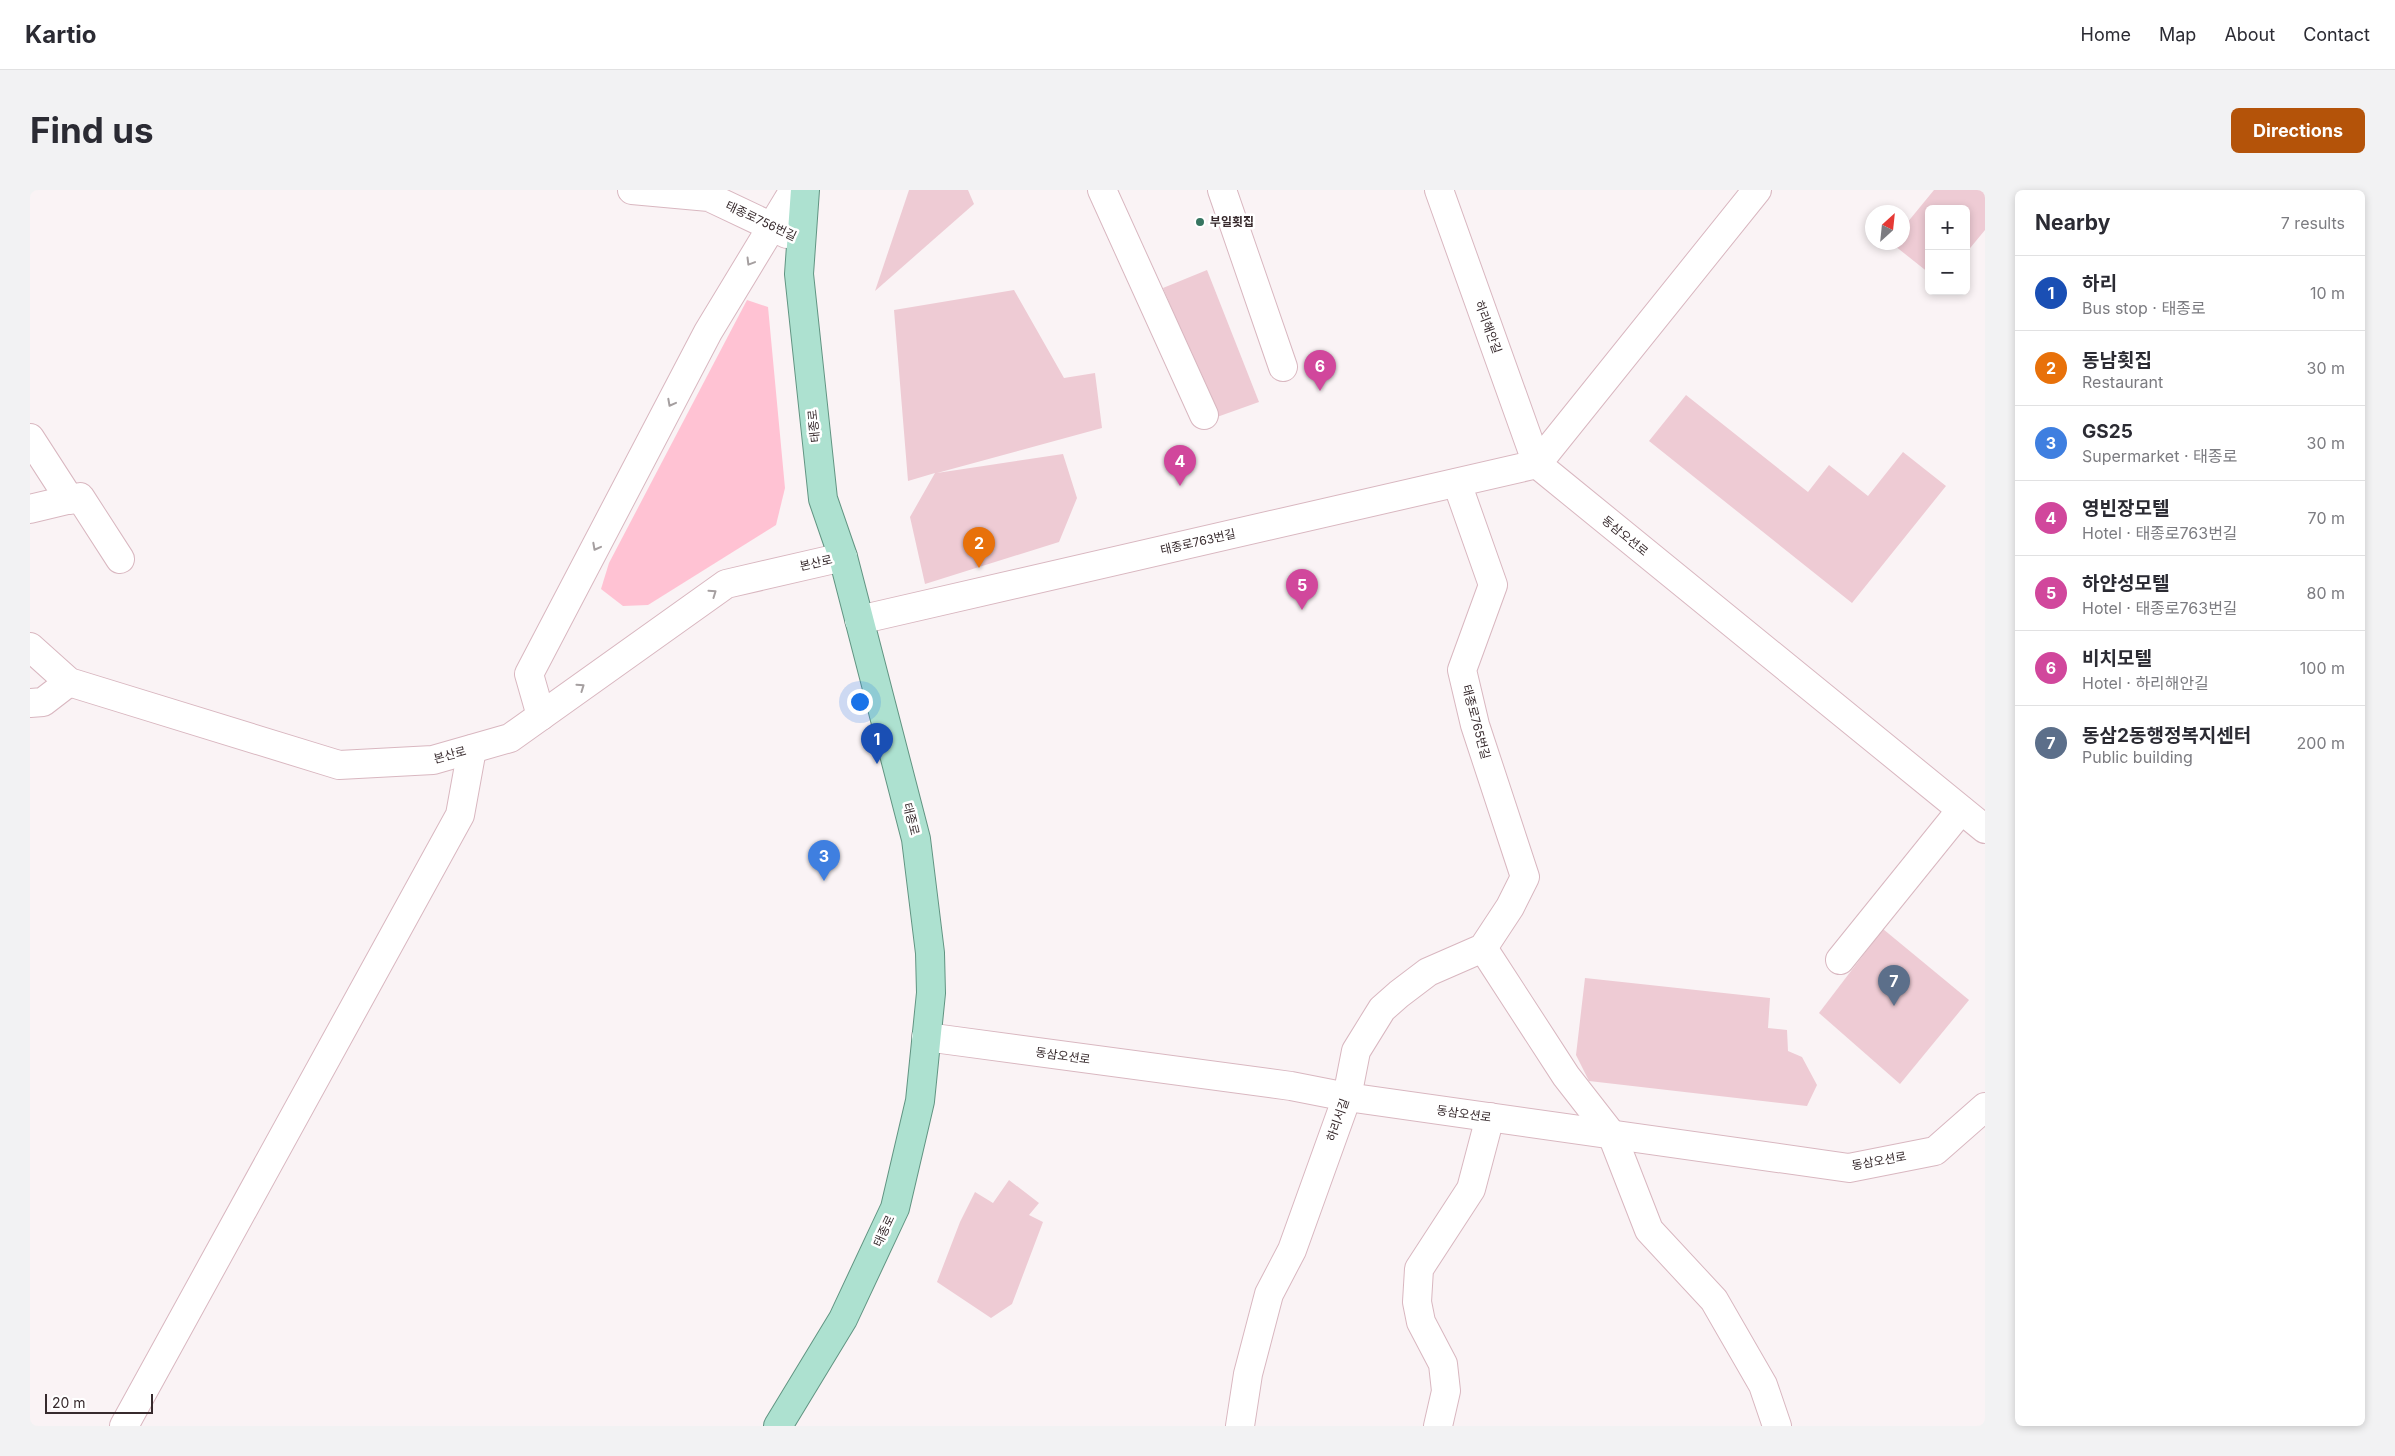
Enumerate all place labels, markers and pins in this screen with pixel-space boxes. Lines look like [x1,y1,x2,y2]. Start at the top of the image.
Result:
place label: 부일횟집 [1210,214,1254,229]
marker: 부일횟집 [1194,216,1206,228]
pin: 6 [1304,350,1336,391]
pin: 4 [1164,445,1196,486]
pin: 2 [963,527,995,568]
pin: 5 [1286,569,1318,610]
pin: 1 [861,723,893,764]
pin: 3 [808,840,840,881]
pin: 7 [1878,965,1910,1006]

